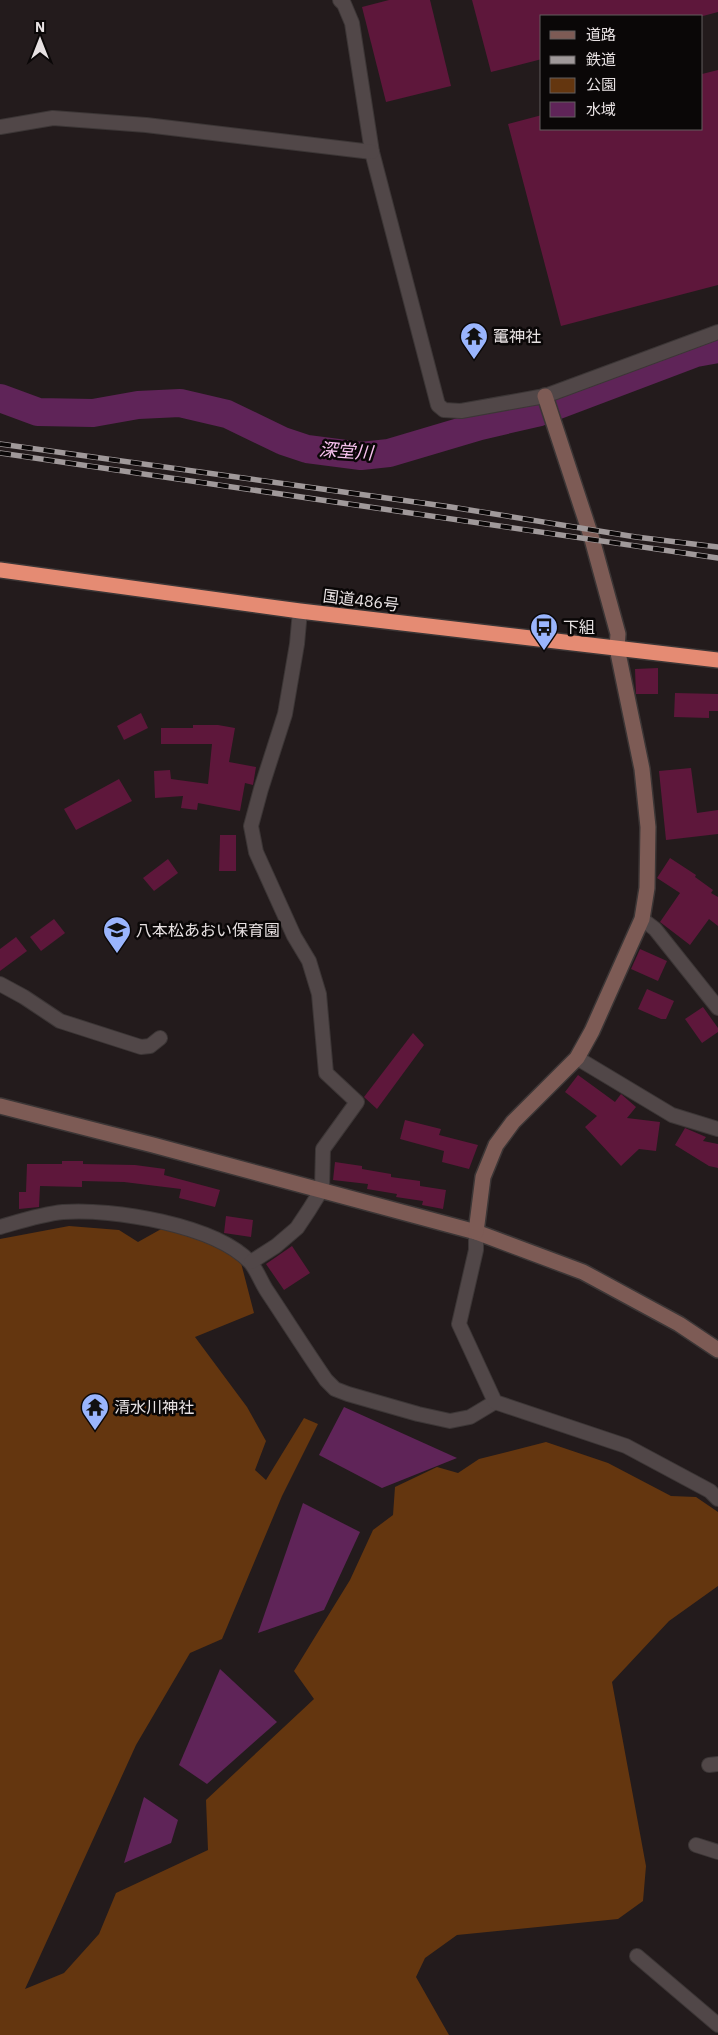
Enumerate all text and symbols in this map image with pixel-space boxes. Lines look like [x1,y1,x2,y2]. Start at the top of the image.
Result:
north arrow [15,15,65,65]
legend [540,15,703,130]
text: N [35,18,45,36]
text: 道路 [586,25,616,44]
text: 鉄道 [586,50,616,69]
text: 公園 [586,75,616,94]
text: 水域 [586,100,616,119]
temple icon: 竃神社 [459,321,489,360]
place label: 竃神社 [493,326,541,346]
water label: 深堂川 [318,438,376,464]
street label: 国道486号 [322,585,400,615]
bus stop icon: 下組 [529,612,559,651]
place label: 下組 [563,617,595,637]
school or university icon: 八本松あおい保育園 [102,915,132,954]
place label: 八本松あおい保育園 [136,920,280,940]
temple icon: 清水川神社 [80,1392,110,1431]
place label: 清水川神社 [114,1397,194,1417]

